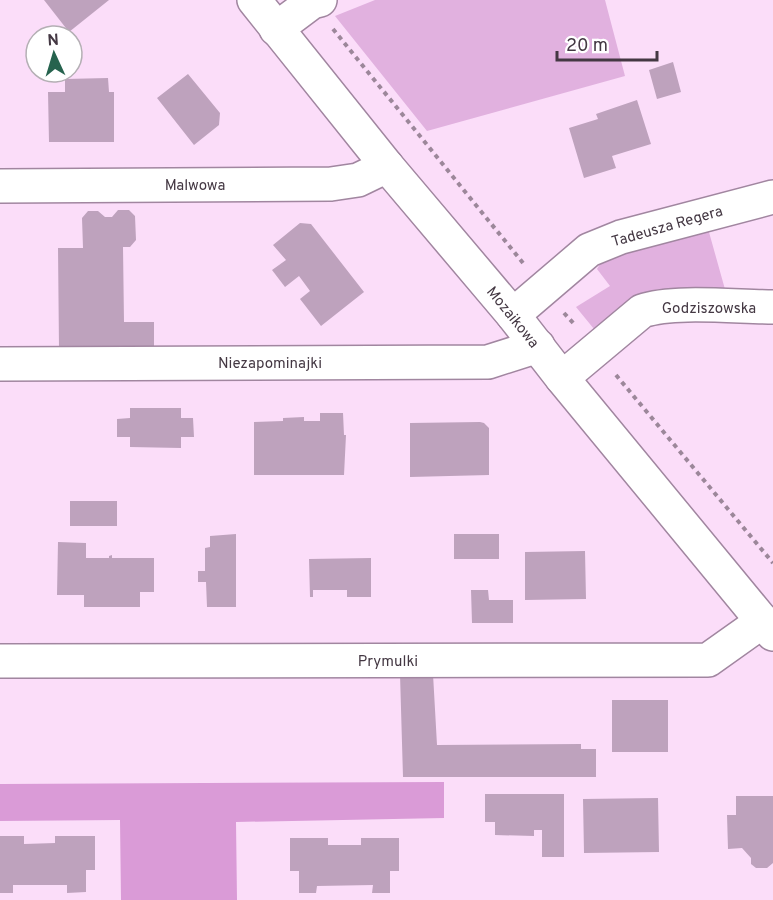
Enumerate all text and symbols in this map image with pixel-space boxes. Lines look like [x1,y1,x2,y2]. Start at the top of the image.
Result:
north arrow [24,24,84,84]
scale bar [557,24,658,62]
text: N [47,31,60,51]
text: 20 m [566,35,608,58]
street label: Malwowa [165,177,225,196]
street label: Tadeusza Regera [610,203,725,252]
street label: Mozaikowa [481,283,542,353]
street label: Godziszowska [662,300,756,319]
street label: Niezapominajki [218,355,322,374]
street label: Prymulki [358,653,418,672]

